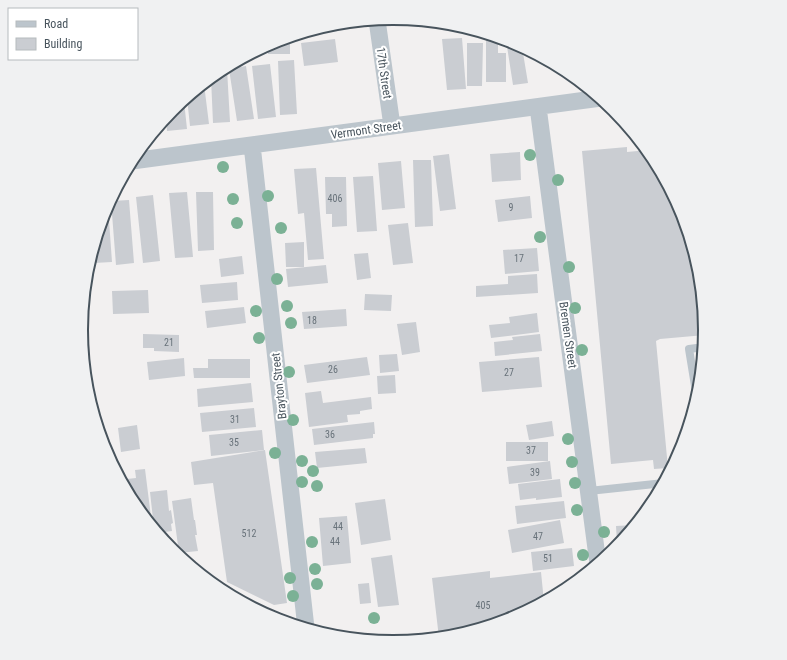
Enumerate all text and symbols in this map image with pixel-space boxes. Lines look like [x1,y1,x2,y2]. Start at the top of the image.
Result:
legend [8,8,138,60]
text: Road [44,17,68,31]
text: Building [44,37,82,51]
street label: 17th Street [373,46,395,100]
street label: Vermont Street [330,118,403,142]
house number: 406 [328,193,342,204]
house number: 9 [509,202,514,213]
house number: 17 [514,253,524,264]
street label: Bremen Street [556,301,580,370]
house number: 18 [307,315,317,326]
house number: 21 [164,337,174,348]
street label: Brayton Street [269,352,289,420]
house number: 26 [328,364,338,375]
house number: 27 [504,367,514,378]
house number: 31 [230,414,240,425]
house number: 36 [325,429,335,440]
house number: 35 [229,437,239,448]
house number: 37 [526,445,536,456]
house number: 39 [530,467,540,478]
house number: 44 [333,521,343,532]
house number: 512 [242,528,256,539]
house number: 47 [533,531,543,542]
house number: 44 [330,536,340,547]
house number: 51 [543,553,553,564]
house number: 405 [476,600,490,611]

